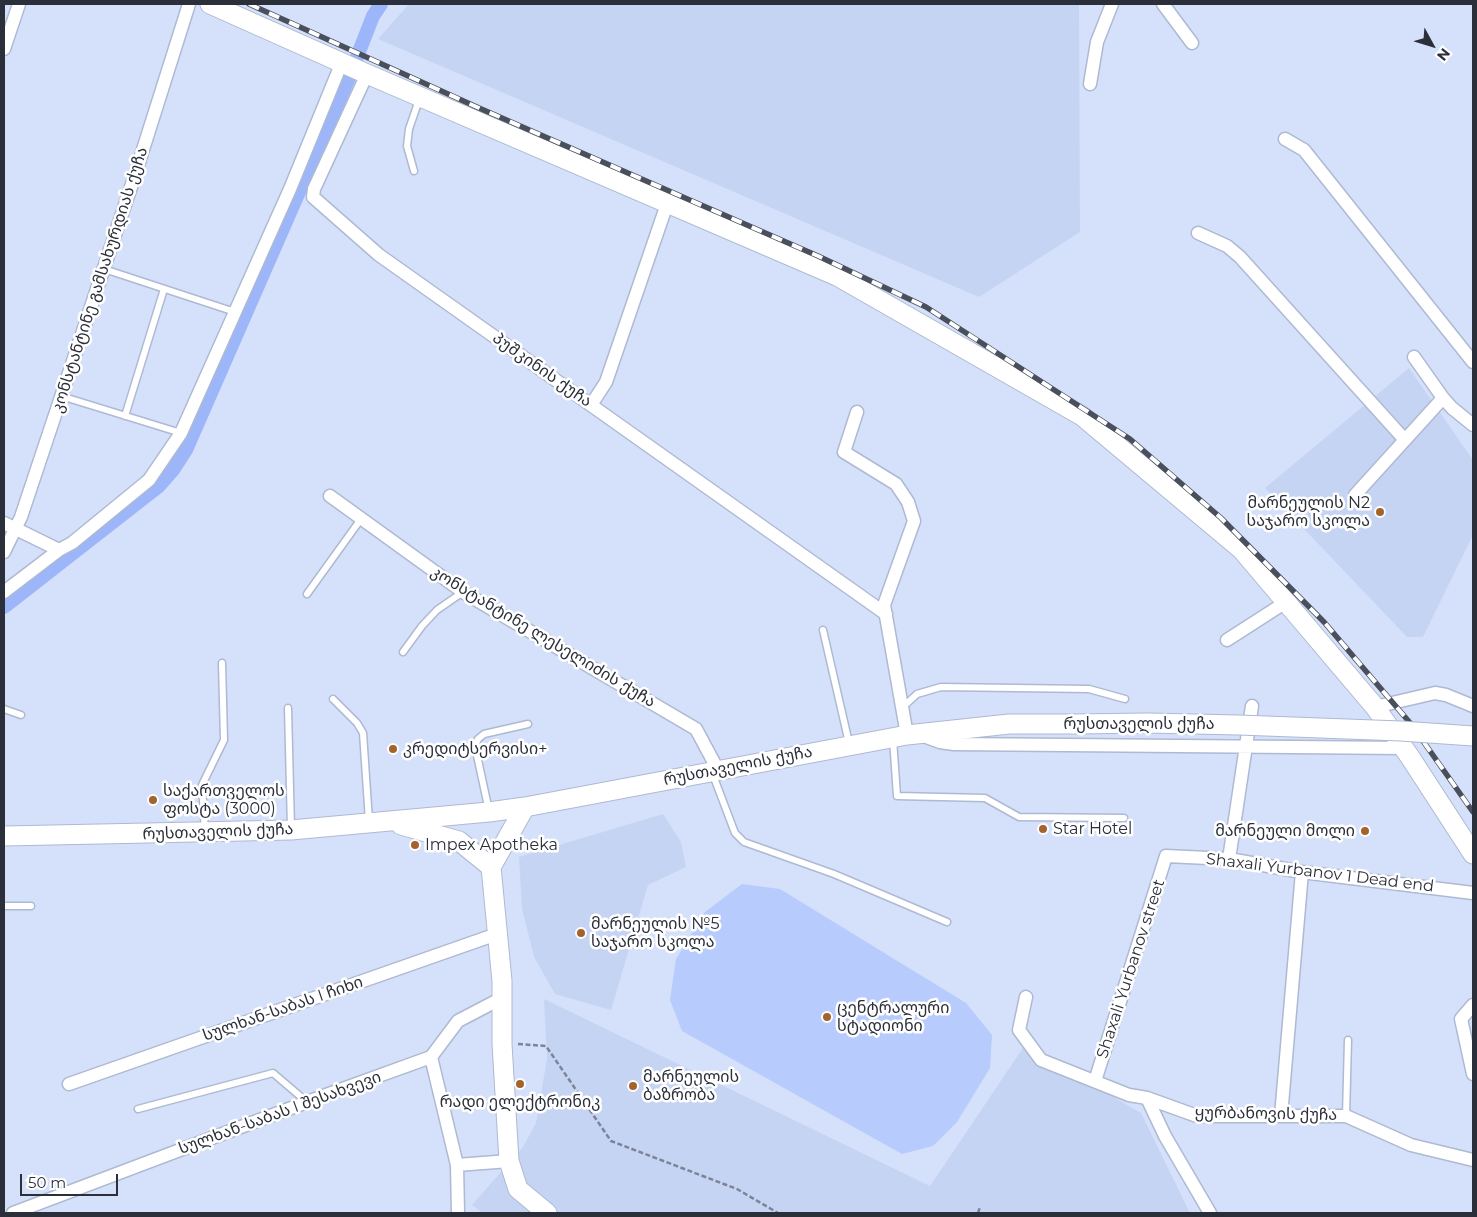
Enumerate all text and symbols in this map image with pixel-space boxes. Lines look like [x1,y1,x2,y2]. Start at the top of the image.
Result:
north arrow [1407,20,1457,70]
text: N [1433,44,1454,64]
street label: კონსტანტინე გამსახურდიას ქუჩა [48,145,152,415]
street label: პუშკინის ქუჩა [489,329,595,411]
place label: მარნეულის N2 საჯარო სკოლა [1246,493,1370,531]
marker: მარნეულის N2 საჯარო სკოლა [1374,506,1386,518]
street label: კონსტანტინე ლესელიძის ქუჩა [427,562,659,712]
street label: რუსთაველის ქუჩა [1064,714,1214,734]
place label: კრედიტსერვისი+ [403,739,547,759]
street label: რუსთაველის ქუჩა [662,742,814,790]
marker: კრედიტსერვისი+ [387,743,399,755]
place label: საქართველოს ფოსტა (3000) [163,781,285,819]
marker: საქართველოს ფოსტა (3000) [147,794,159,806]
place label: Star Hotel [1053,819,1132,839]
street label: რუსთაველის ქუჩა [142,820,294,844]
place label: მარნეული მოლი [1215,821,1355,841]
marker: Star Hotel [1037,823,1049,835]
marker: მარნეული მოლი [1359,825,1371,837]
place label: Impex Apotheka [425,835,558,855]
marker: Impex Apotheka [409,839,421,851]
street label: Shaxali Yurbanov 1 Dead end [1205,849,1435,897]
street label: Shaxali Yurbanov street [1093,877,1169,1061]
place label: მარნეულის №5 საჯარო სკოლა [591,914,720,952]
marker: მარნეულის №5 საჯარო სკოლა [575,927,587,939]
street label: სულხან-საბას I ჩიხი [200,973,366,1045]
place label: ცენტრალური სტადიონი [837,998,949,1036]
marker: ცენტრალური სტადიონი [821,1011,833,1023]
street label: სულხან-საბას I შესახვევი [176,1067,384,1159]
place label: მარნეულის ბაზრობა [643,1067,739,1105]
marker: რადი ელექტრონიკ [514,1078,526,1090]
marker: მარნეულის ბაზრობა [627,1080,639,1092]
place label: რადი ელექტრონიკ [440,1092,600,1112]
street label: ყურბანოვის ქუჩა [1195,1103,1337,1125]
scale bar [22,1164,120,1196]
text: 50 m [28,1173,66,1192]

